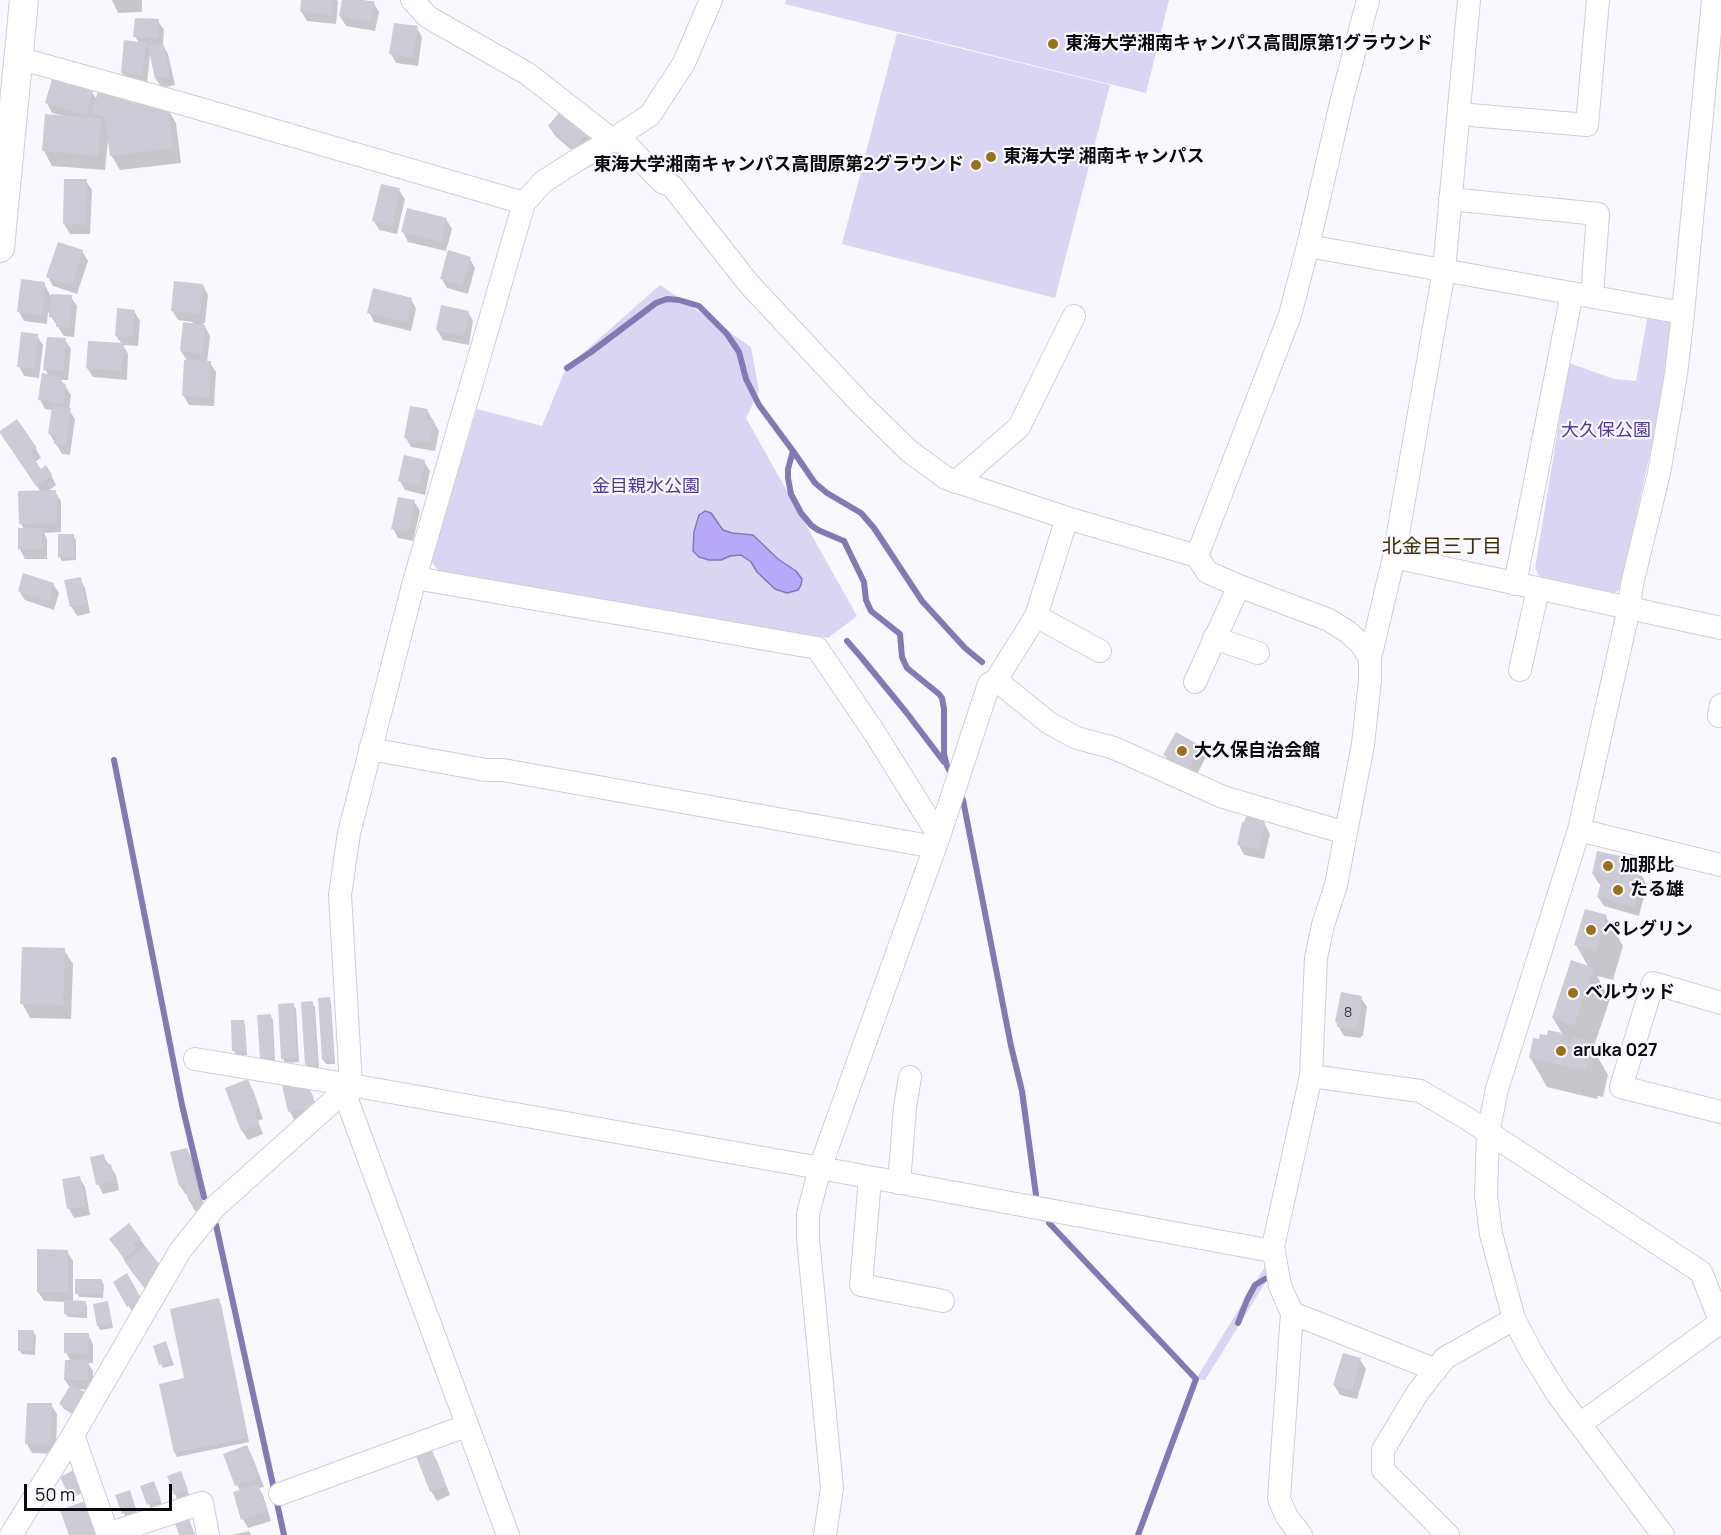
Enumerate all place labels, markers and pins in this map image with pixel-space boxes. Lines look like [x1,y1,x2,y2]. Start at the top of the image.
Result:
place label: 東海大学湘南キャンパス高間原第1グラウンド [1065,33,1433,55]
marker: 東海大学湘南キャンパス高間原第1グラウンド [1046,37,1060,51]
place label: 東海大学 湘南キャンパス [1003,146,1205,168]
marker: 東海大学 湘南キャンパス [984,150,998,164]
place label: 東海大学湘南キャンパス高間原第2グラウンド [593,154,964,176]
marker: 東海大学湘南キャンパス高間原第2グラウンド [969,158,983,172]
place label: 大久保自治会館 [1194,740,1320,762]
marker: 大久保自治会館 [1175,744,1189,758]
place label: 加那比 [1620,855,1674,877]
marker: 加那比 [1601,859,1615,873]
place label: たる雄 [1630,879,1684,901]
marker: たる雄 [1611,883,1625,897]
place label: ペレグリン [1603,919,1693,941]
marker: ペレグリン [1584,923,1598,937]
place label: ベルウッド [1585,982,1675,1004]
marker: ベルウッド [1566,986,1580,1000]
place label: aruka 027 [1573,1040,1658,1062]
marker: aruka 027 [1554,1044,1568,1058]

